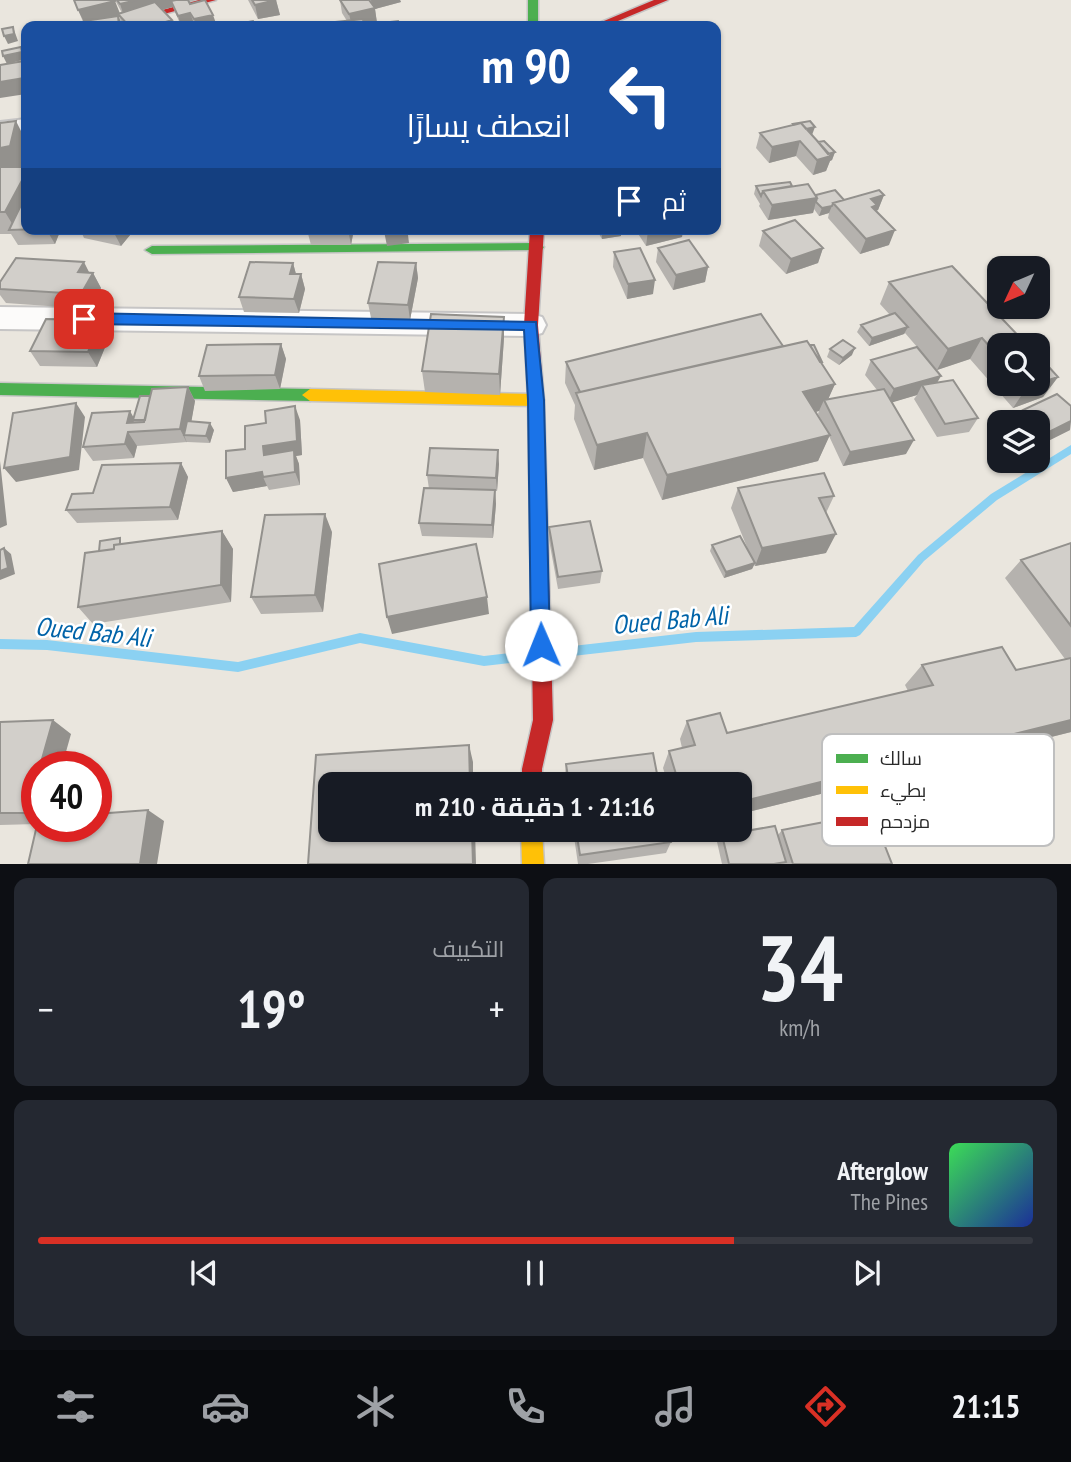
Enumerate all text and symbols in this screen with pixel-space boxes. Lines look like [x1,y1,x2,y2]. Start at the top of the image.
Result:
text: 90 m [482,33,571,97]
icon: left [595,49,686,140]
text: انعطف يسارًا [406,104,571,146]
icon: arrive [610,182,648,220]
text: ثم [662,185,686,218]
north arrow [987,256,1050,318]
map controls [987,256,1050,473]
pin [54,289,114,349]
icon: arrive [65,300,103,338]
button: search [987,333,1050,396]
button: layers [987,410,1050,473]
water label: Oued Bab Ali [611,598,732,641]
position arrow [504,608,578,682]
water label: Oued Bab Ali [34,609,156,654]
legend [822,734,1054,846]
text: سالك [880,746,922,770]
speed limit sign: 40 [21,751,112,842]
text: بطيء [880,778,926,805]
text: 21:16 · 1 دقيقة · 210 m [415,790,655,823]
text: مزدحم [880,809,930,835]
text: 34 [756,908,843,1026]
text: التكييف [432,934,505,963]
text: 19° [237,975,306,1042]
text: − [38,984,54,1033]
text: + [489,984,504,1033]
text: km/h [779,1013,820,1042]
text: Afterglow [837,1154,928,1187]
text: The Pines [850,1187,928,1216]
icon: previous [185,1254,223,1292]
icon: pause [516,1254,554,1292]
icon: next [848,1254,886,1292]
icon: filters [51,1382,100,1431]
icon: car [201,1382,250,1431]
icon: climate [351,1382,400,1431]
icon: phone [501,1382,550,1431]
icon: music [651,1382,700,1431]
icon: directions [801,1382,850,1431]
text: 21:15 [951,1385,1020,1427]

